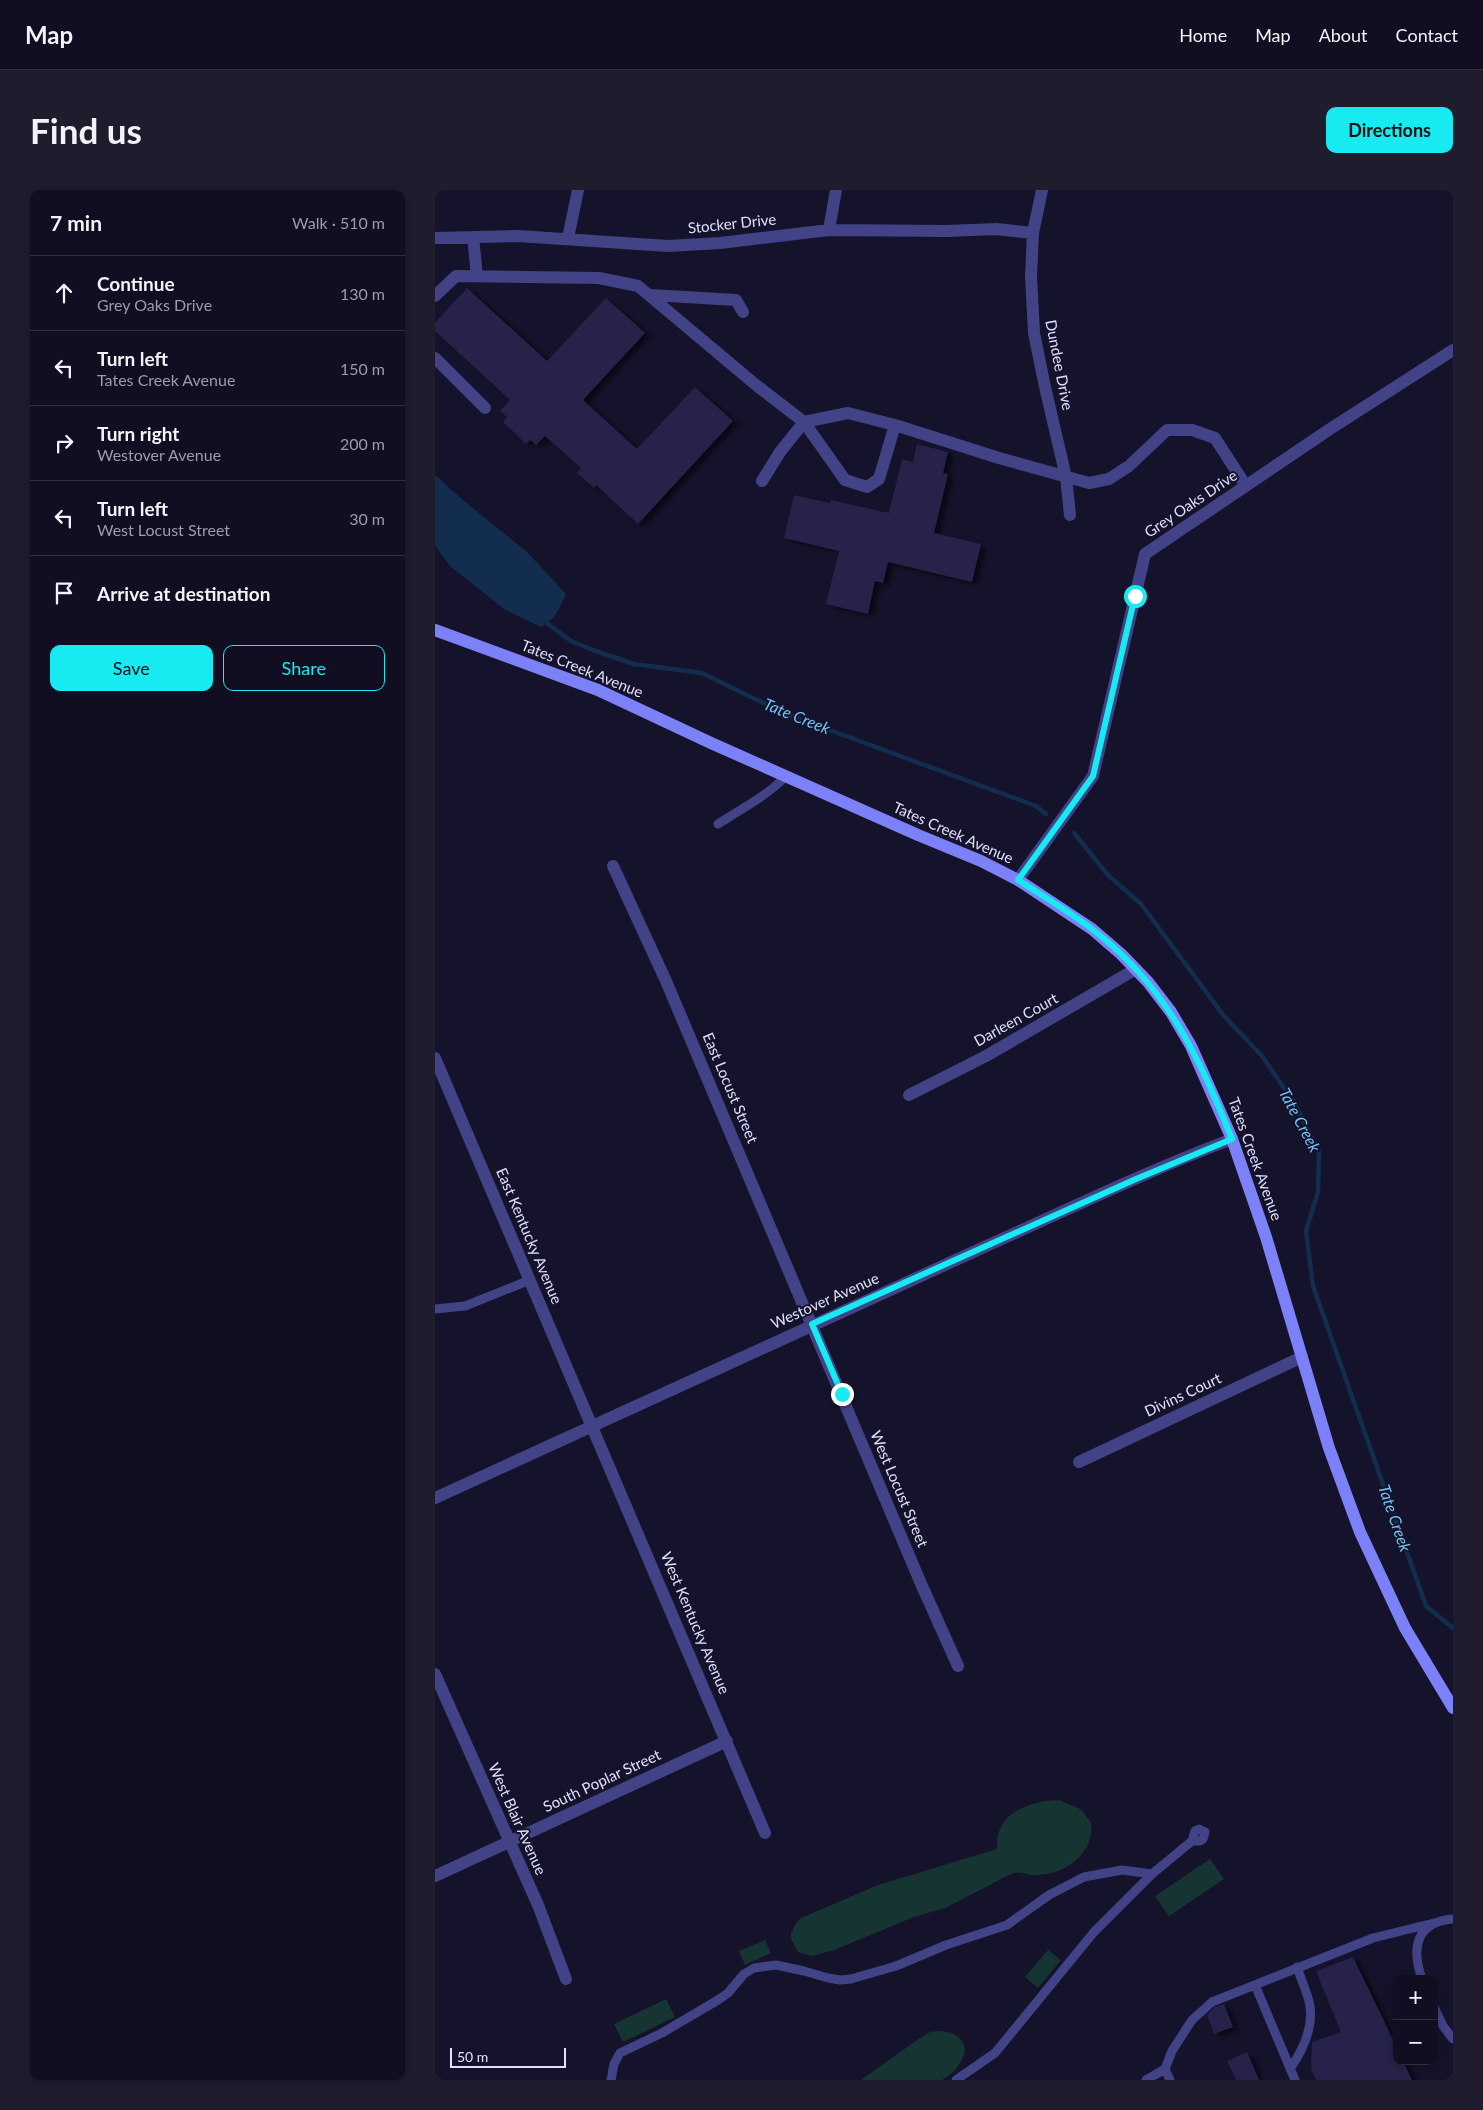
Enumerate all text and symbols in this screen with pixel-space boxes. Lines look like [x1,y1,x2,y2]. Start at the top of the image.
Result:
text: Map [25,20,73,49]
text: Home [1179,24,1227,46]
text: Map [1255,24,1291,46]
text: About [1319,24,1368,46]
text: Contact [1396,24,1458,46]
button: Directions [1326,107,1453,153]
text: Find us [30,109,142,151]
street label: Stocker Drive [687,209,777,237]
text: 7 min [50,210,102,235]
text: Walk · 510 m [292,213,385,232]
text: Continue [97,272,175,295]
icon: ahead [50,279,78,307]
text: 130 m [340,284,385,303]
text: Grey Oaks Drive [97,295,212,314]
street label: Dundee Drive [1042,318,1078,412]
text: Turn left [97,347,168,370]
icon: left [50,354,78,382]
text: 150 m [340,359,385,378]
text: Tates Creek Avenue [97,370,235,389]
text: Turn right [97,422,179,445]
icon: right [50,429,78,457]
text: 200 m [340,434,385,453]
text: Westover Avenue [97,445,221,464]
street label: Grey Oaks Drive [1141,465,1240,541]
text: Turn left [97,497,168,520]
icon: left [50,504,78,532]
text: 30 m [349,509,385,528]
text: West Locust Street [97,520,230,539]
icon: arrive [50,579,78,607]
text: Arrive at destination [97,582,270,605]
route start [1124,585,1147,608]
street label: Tates Creek Avenue [519,635,646,701]
button: Save [50,645,213,691]
button: Share [223,645,385,691]
water label: Tate Creek [761,694,834,738]
street label: Tates Creek Avenue [891,797,1016,867]
street label: Darleen Court [970,988,1061,1050]
street label: East Locust Street [700,1030,763,1146]
water label: Tate Creek [1276,1084,1325,1155]
street label: Tates Creek Avenue [1225,1095,1287,1223]
street label: East Kentucky Avenue [493,1165,567,1306]
street label: Westover Avenue [768,1268,881,1332]
street label: Divins Court [1141,1368,1224,1420]
route end [831,1383,854,1406]
street label: West Locust Street [867,1428,933,1550]
water label: Tate Creek [1375,1482,1416,1554]
street label: West Kentucky Avenue [658,1549,734,1696]
street label: South Poplar Street [540,1745,664,1815]
street label: West Blair Avenue [485,1760,551,1877]
map controls [1393,1975,1438,2065]
button: + [1393,1975,1438,2020]
button: − [1393,2020,1438,2065]
scale bar [450,2045,566,2068]
text: 50 m [457,2048,488,2065]

